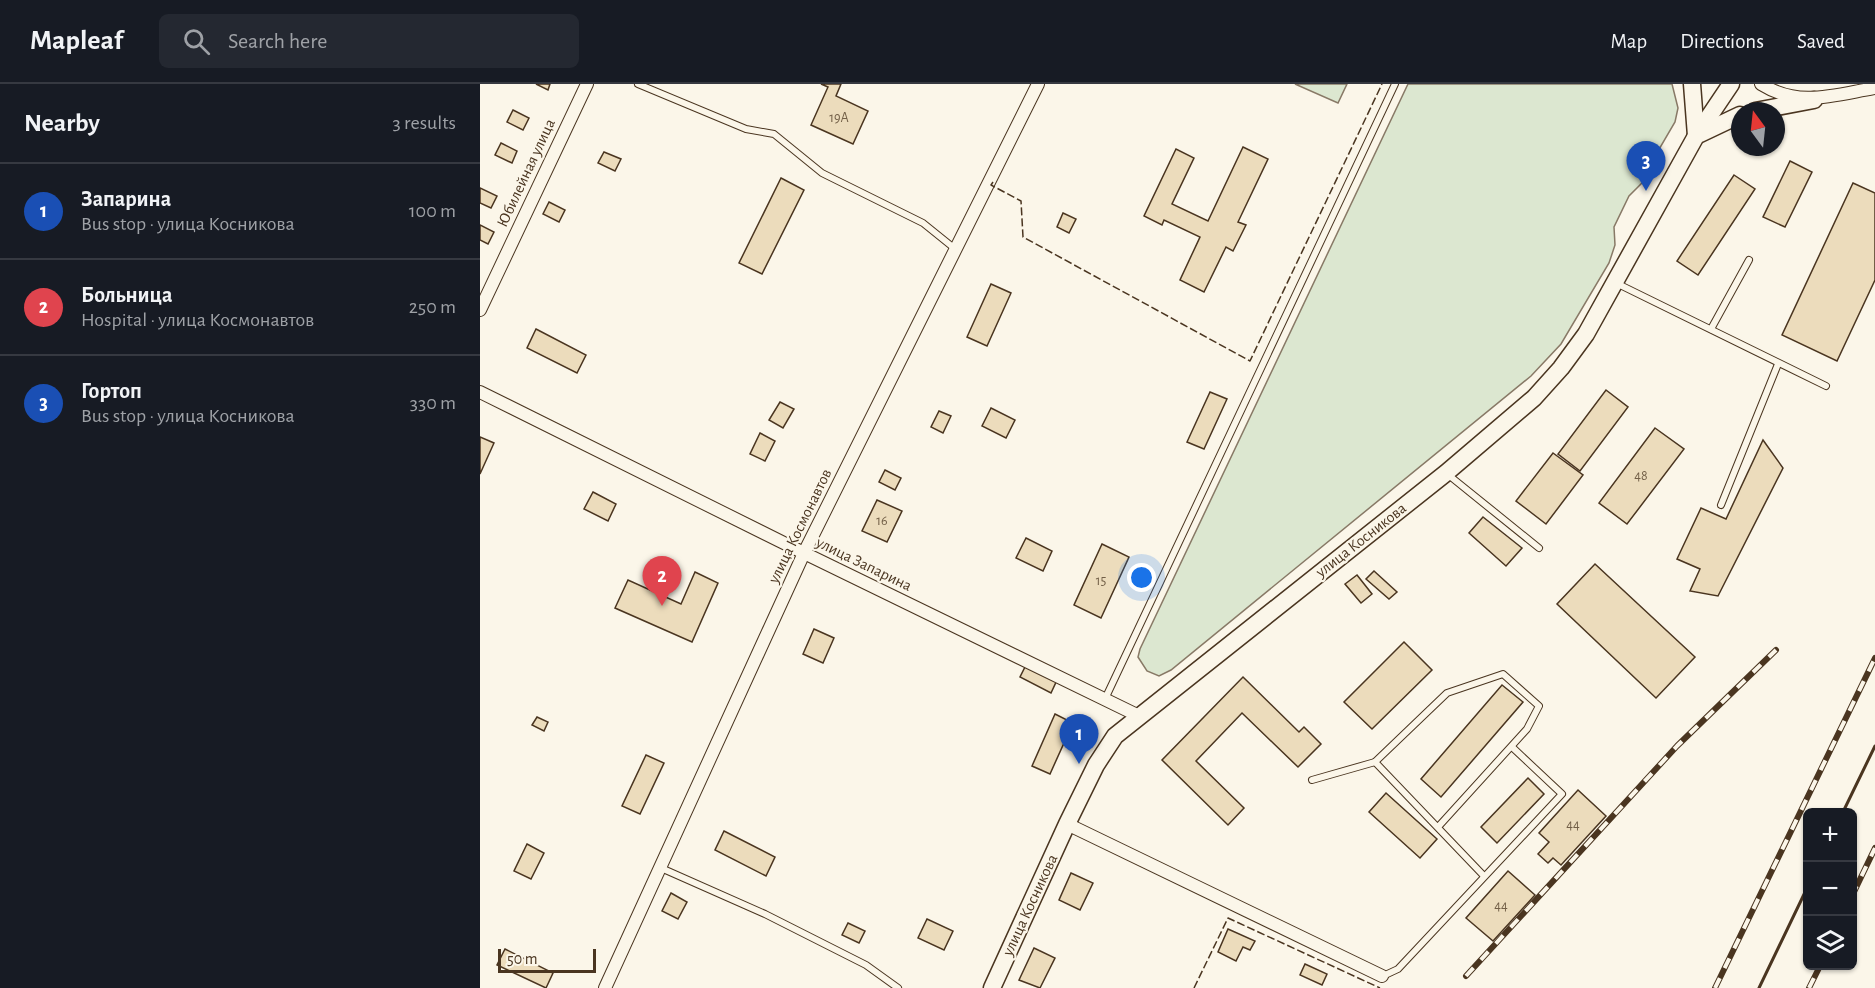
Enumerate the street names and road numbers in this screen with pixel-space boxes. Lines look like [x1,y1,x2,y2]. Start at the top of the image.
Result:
street label: Юбилейная улица [494,116,559,230]
street label: улица Космонавтов [765,466,835,587]
street label: улица Косникова [1312,500,1410,582]
street label: улица Запарина [812,534,914,595]
street label: улица Косникова [999,852,1061,960]

